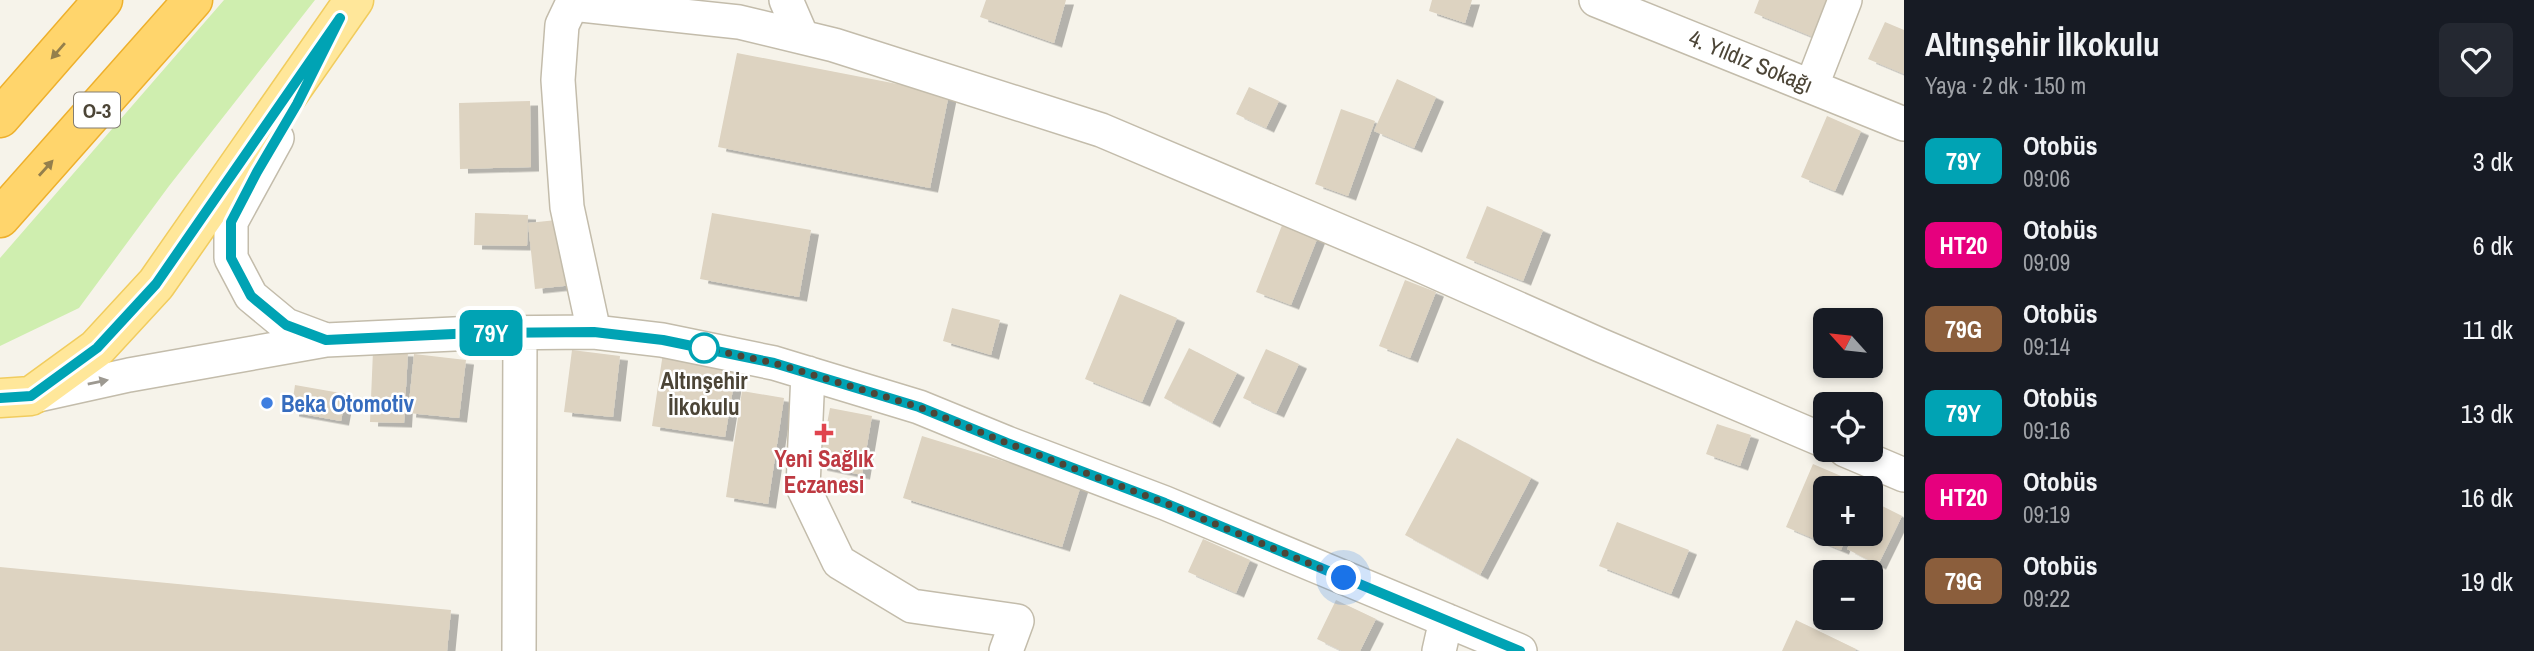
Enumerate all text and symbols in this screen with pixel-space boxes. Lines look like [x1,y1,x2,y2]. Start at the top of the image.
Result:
street label: 4. Yıldız Sokağı [1684,22,1818,100]
text: Altınşehir İlkokulu [1925,22,2160,66]
button: heart [2439,23,2513,97]
one-way arrow [51,43,66,60]
text: Yaya · 2 dk · 150 m [1925,70,2086,101]
road number: O-3 [74,92,120,128]
text: Otobüs [2023,128,2098,163]
text: 3 dk [2473,144,2513,179]
text: 79Y [1946,145,1981,177]
one-way arrow [37,160,53,177]
text: 09:06 [2023,163,2070,194]
text: Otobüs [2023,212,2098,247]
text: 6 dk [2473,228,2513,263]
text: HT20 [1939,229,1988,261]
text: 09:09 [2023,247,2070,278]
text: Otobüs [2023,296,2098,331]
north arrow [1813,308,1883,378]
map controls [1813,308,1883,630]
line badge: 79Y [451,310,531,356]
text: 11 dk [2462,312,2513,347]
text: 79G [1945,313,1982,345]
text: 79Y [473,317,509,349]
text: 09:14 [2023,331,2070,362]
marker: Altınşehir İlkokulu [689,333,719,363]
place label: Altınşehir İlkokulu [661,365,748,422]
one-way arrow [87,376,109,387]
text: Otobüs [2023,380,2098,415]
place label: Beka Otomotiv [281,388,415,419]
button: locate [1813,392,1883,462]
marker: Beka Otomotiv [259,395,275,411]
text: 13 dk [2461,396,2513,431]
text: 79Y [1946,397,1981,429]
text: 09:16 [2023,415,2070,446]
marker: Yeni Sağlık Eczanesi [816,425,832,441]
place label: Yeni Sağlık Eczanesi [774,443,874,500]
text: Otobüs [2023,464,2098,499]
button: + [1813,476,1883,546]
text: 16 dk [2461,480,2513,515]
text: HT20 [1939,481,1988,513]
text: 09:19 [2023,499,2070,530]
text: Otobüs [2023,548,2098,583]
your location [1326,560,1361,595]
button: − [1813,560,1883,630]
text: 19 dk [2461,564,2513,599]
text: 79G [1945,565,1982,597]
text: 09:22 [2023,583,2070,614]

